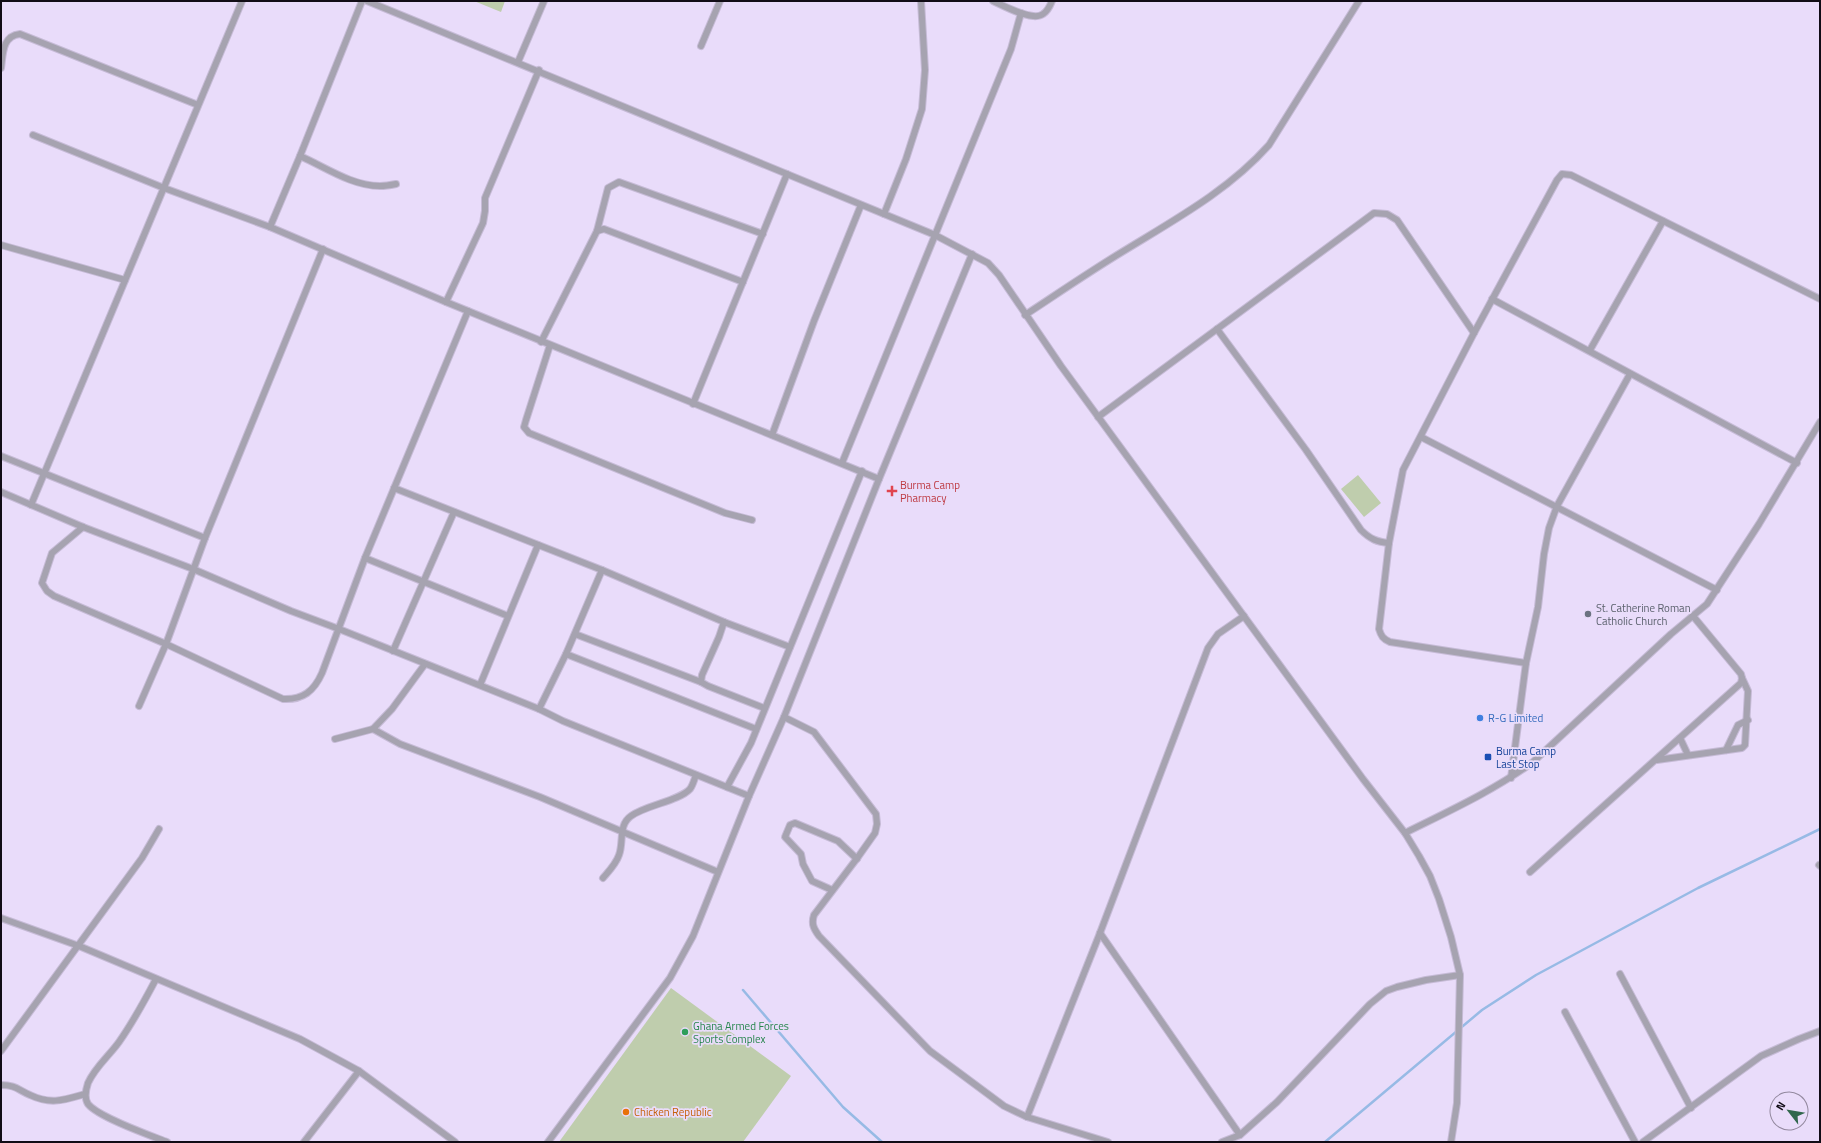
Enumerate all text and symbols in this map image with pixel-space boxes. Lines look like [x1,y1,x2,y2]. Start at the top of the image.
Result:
place label: Burma Camp Pharmacy [900,477,960,506]
marker: Burma Camp Pharmacy [887,486,897,496]
place label: St. Catherine Roman Catholic Church [1596,600,1691,629]
marker: St. Catherine Roman Catholic Church [1583,609,1593,619]
place label: R-G Limited [1488,710,1543,726]
marker: R-G Limited [1475,713,1485,723]
place label: Burma Camp Last Stop [1496,743,1556,772]
marker: Burma Camp Last Stop [1483,752,1493,762]
place label: Ghana Armed Forces Sports Complex [693,1018,789,1047]
marker: Ghana Armed Forces Sports Complex [680,1027,690,1037]
north arrow [1769,1091,1809,1131]
text: N [1772,1098,1789,1113]
place label: Chicken Republic [634,1104,712,1120]
marker: Chicken Republic [621,1107,631,1117]

